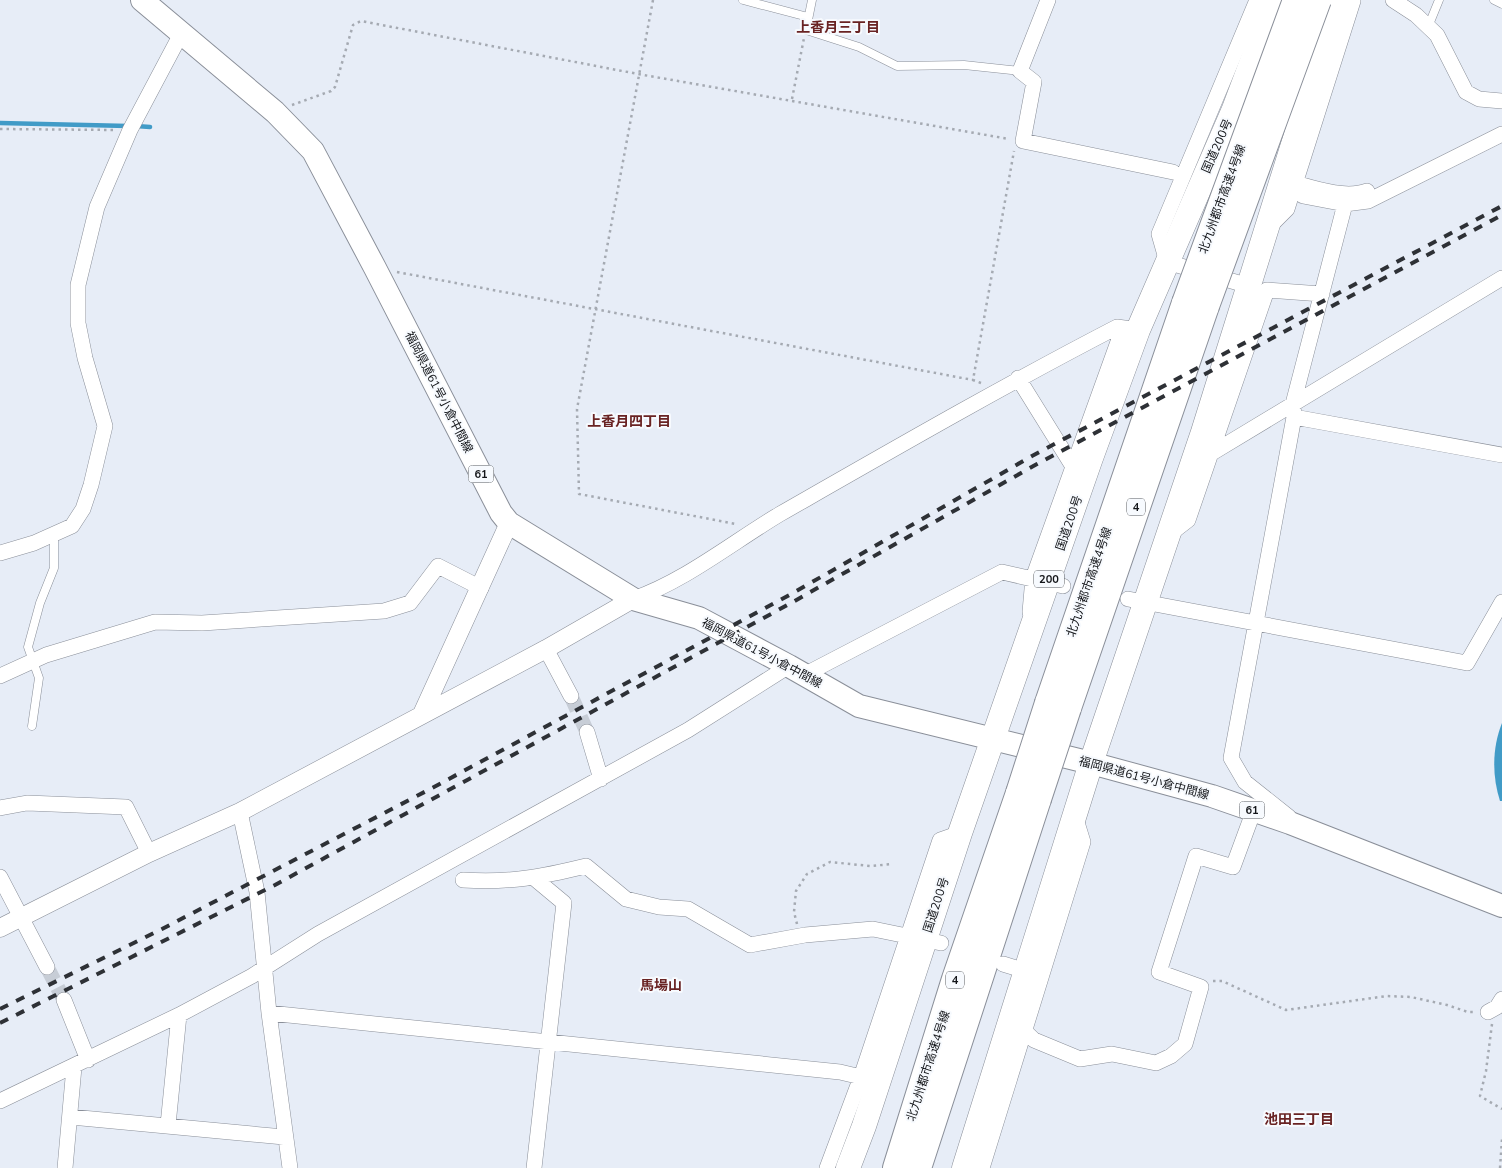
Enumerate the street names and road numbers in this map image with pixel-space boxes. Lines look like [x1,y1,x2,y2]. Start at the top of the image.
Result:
street label: 国道200号 [1198,116,1236,176]
street label: 北九州都市高速4号線 [1195,142,1249,256]
street label: 福岡県道61号小倉中間線 [401,328,477,456]
road number: 61 [468,466,494,482]
street label: 国道200号 [1052,493,1086,553]
road number: 4 [1127,498,1145,516]
street label: 北九州都市高速4号線 [1063,525,1115,639]
road number: 200 [1034,570,1064,588]
street label: 福岡県道61号小倉中間線 [699,614,825,692]
street label: 福岡県道61号小倉中間線 [1077,753,1211,803]
road number: 61 [1240,802,1264,818]
street label: 国道200号 [919,875,953,935]
road number: 4 [946,972,964,988]
street label: 北九州都市高速4号線 [903,1009,953,1123]

